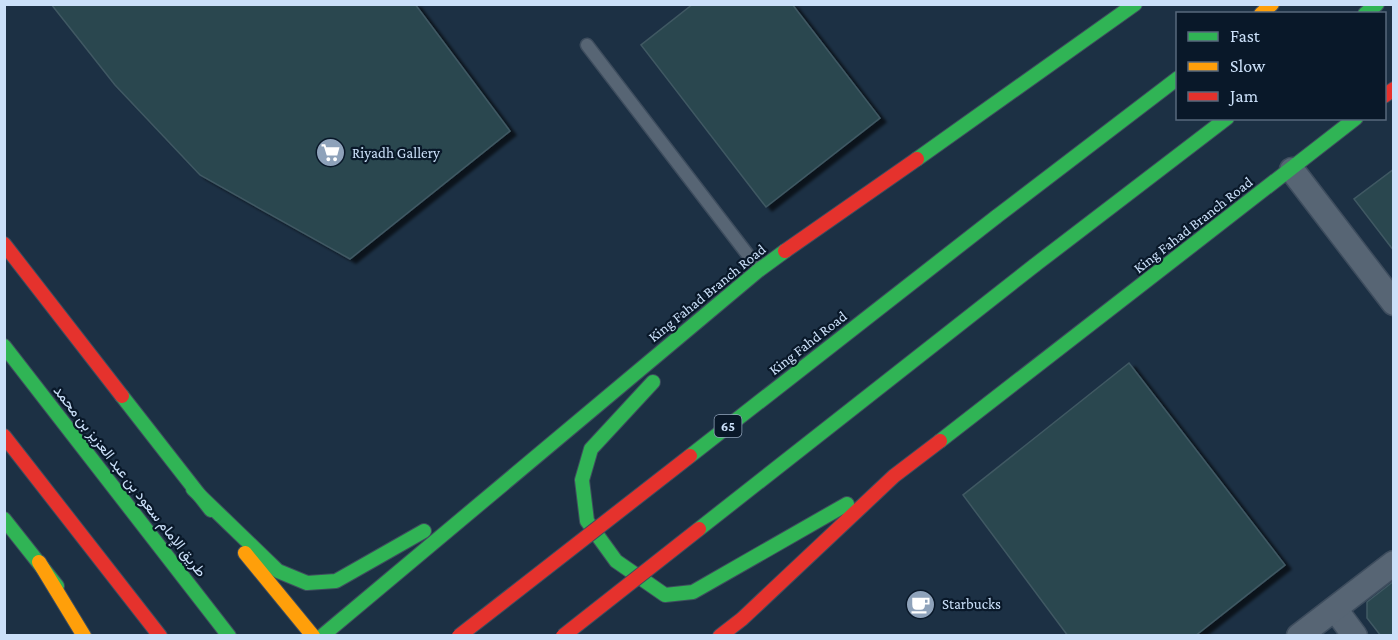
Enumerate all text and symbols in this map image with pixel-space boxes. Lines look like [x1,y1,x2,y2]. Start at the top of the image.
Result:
legend [1176,12,1386,120]
text: Fast [1230,26,1261,46]
text: Slow [1230,56,1266,76]
text: Jam [1228,86,1259,106]
supermarket icon: Riyadh Gallery [315,137,347,169]
place label: Riyadh Gallery [352,145,440,162]
street label: King Fahad Branch Road [1131,174,1256,277]
street label: King Fahad Branch Road [645,241,769,346]
street label: King Fahd Road [766,308,851,379]
street label: طريق الإمام سعود بن عبد العزيز بن محمد [49,382,210,581]
road number: 65 [714,415,742,437]
cafe icon: Starbucks [905,588,937,620]
place label: Starbucks [942,596,1001,612]

